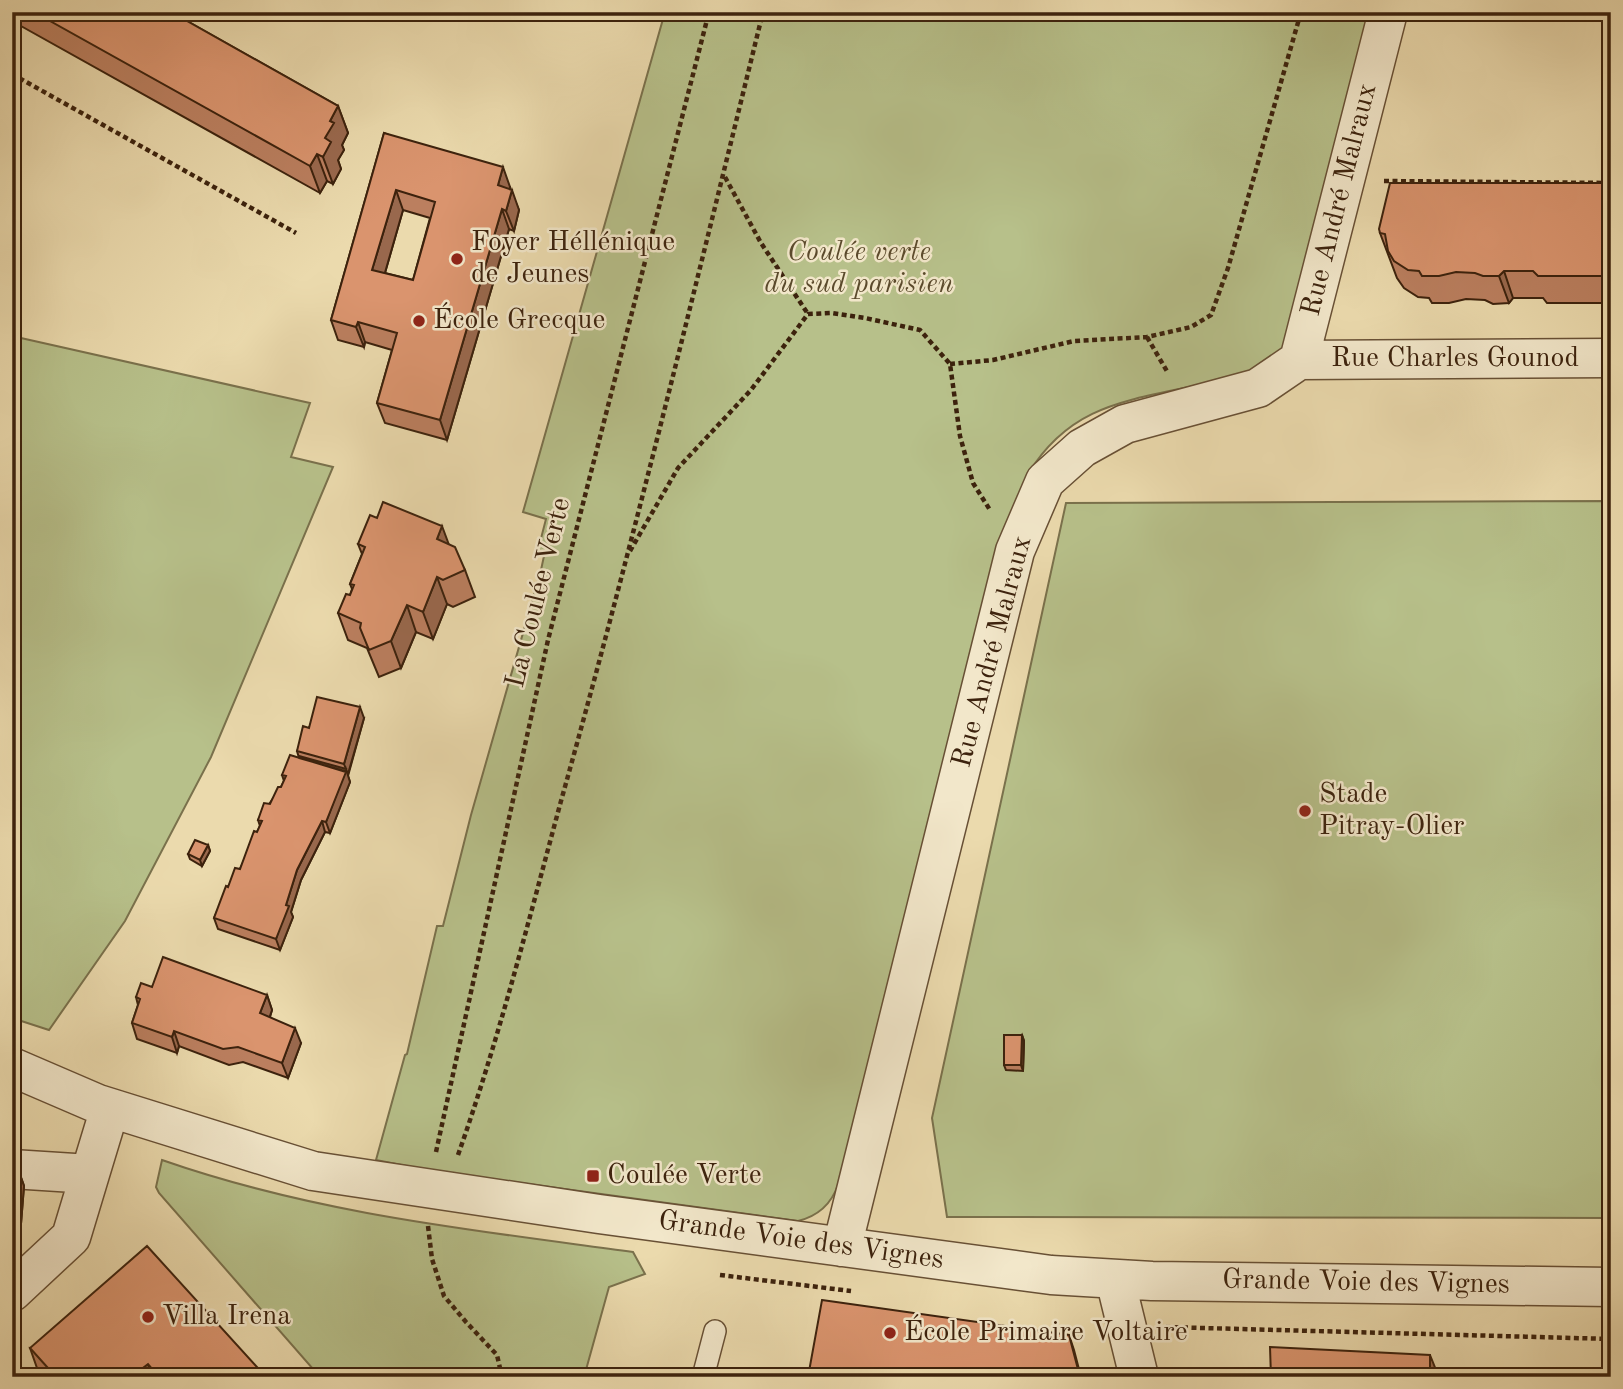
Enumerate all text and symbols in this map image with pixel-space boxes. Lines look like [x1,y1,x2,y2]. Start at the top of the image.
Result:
street label: Rue André Malraux [1298,81,1382,319]
place label: Foyer Héllénique de Jeunes [471,229,675,289]
park label: Coulée verte du sud parisien [764,239,954,299]
marker: Foyer Héllénique de Jeunes [449,251,465,267]
place label: École Grecque [433,302,605,335]
marker: École Grecque [411,313,427,329]
street label: Rue Charles Gounod [1331,345,1579,373]
street label: La Coulée Verte [502,495,576,691]
street label: Rue André Malraux [949,533,1037,771]
place label: Stade Pitray-Olier [1319,781,1465,841]
marker: Stade Pitray-Olier [1297,803,1313,819]
place label: Coulée Verte [607,1162,762,1190]
marker: Coulée Verte [585,1168,601,1184]
street label: Grande Voie des Vignes [657,1207,945,1275]
street label: Grande Voie des Vignes [1222,1266,1510,1300]
place label: Villa Irena [162,1303,291,1331]
marker: Villa Irena [140,1309,156,1325]
place label: École Primaire Voltaire [904,1314,1188,1347]
marker: École Primaire Voltaire [882,1325,898,1341]

